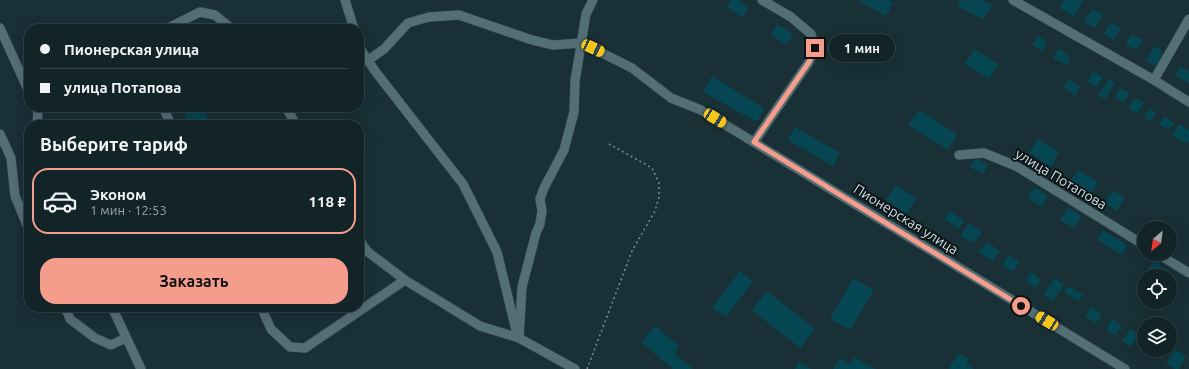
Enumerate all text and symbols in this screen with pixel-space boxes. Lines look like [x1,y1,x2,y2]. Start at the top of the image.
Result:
callout: 1 мин [829,34,895,62]
car [580,37,606,59]
route end [806,39,824,57]
text: Пионерская улица [64,41,199,58]
text: 1 мин [844,41,880,55]
text: улица Потапова [64,79,181,96]
car [702,107,728,129]
text: Выберите тариф [40,134,188,154]
street label: улица Потапова [1012,145,1110,213]
street label: Пионерская улица [851,180,961,258]
icon: car [42,183,78,219]
text: Эконом [90,186,146,203]
text: 118 ₽ [309,193,346,210]
text: 1 мин · 12:53 [90,203,167,217]
north arrow [1137,221,1177,261]
map controls [1137,221,1177,357]
button: Заказать [40,258,348,304]
button: locate [1137,269,1177,309]
route start [1012,297,1030,315]
car [1034,310,1060,332]
button: layers [1137,317,1177,357]

